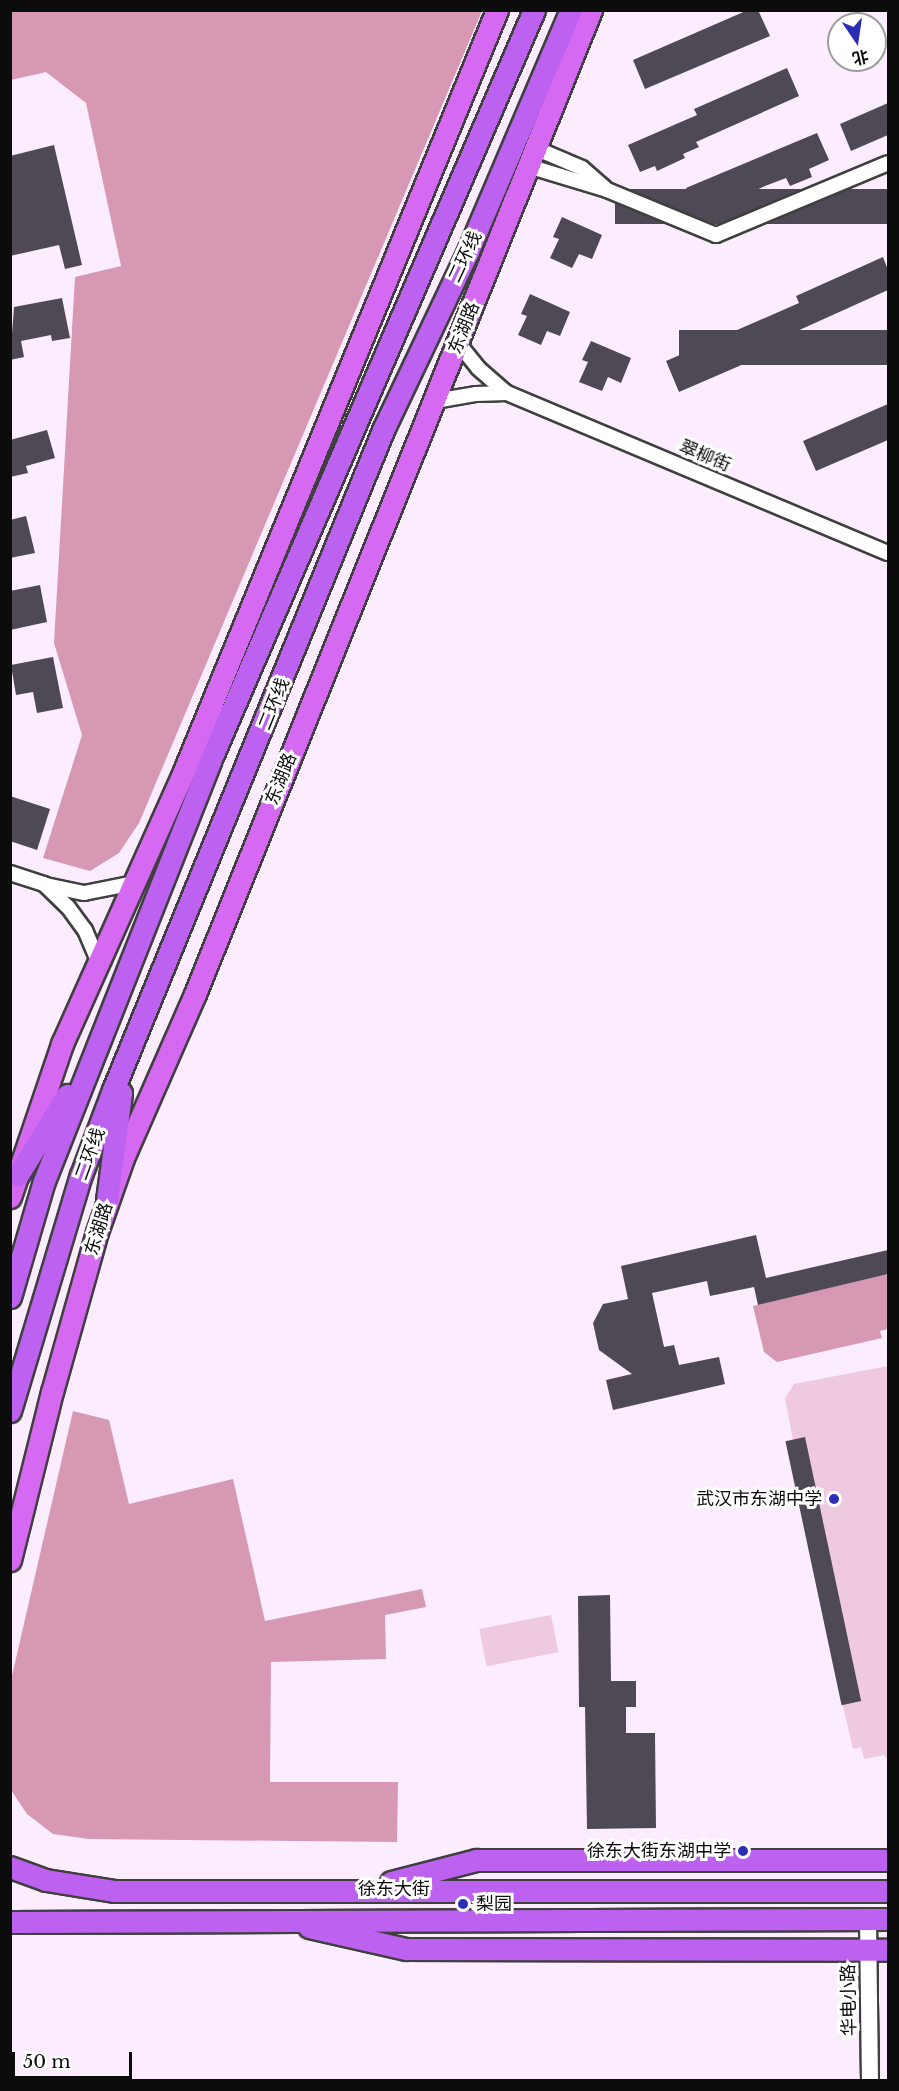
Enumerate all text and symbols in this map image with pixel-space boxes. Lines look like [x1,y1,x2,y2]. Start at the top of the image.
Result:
north arrow [827,12,887,72]
text: 北 [851,46,871,69]
street label: 二环线 [444,228,486,286]
street label: 东湖路 [444,299,484,357]
street label: 翠柳街 [676,436,734,476]
street label: 二环线 [254,675,294,733]
street label: 东湖路 [261,750,301,808]
street label: 二环线 [71,1125,109,1183]
street label: 东湖路 [81,1200,117,1258]
place label: 武汉市东湖中学 [696,1488,822,1510]
marker: 武汉市东湖中学 [827,1492,841,1506]
place label: 徐东大街东湖中学 [587,1840,731,1862]
marker: 徐东大街东湖中学 [736,1844,750,1858]
street label: 徐东大街 [358,1878,430,1900]
place label: 梨园 [476,1893,512,1915]
marker: 梨园 [454,1895,472,1913]
street label: 华电小路 [838,1964,860,2036]
scale bar [15,2040,135,2078]
text: 50 m [23,2051,71,2073]

